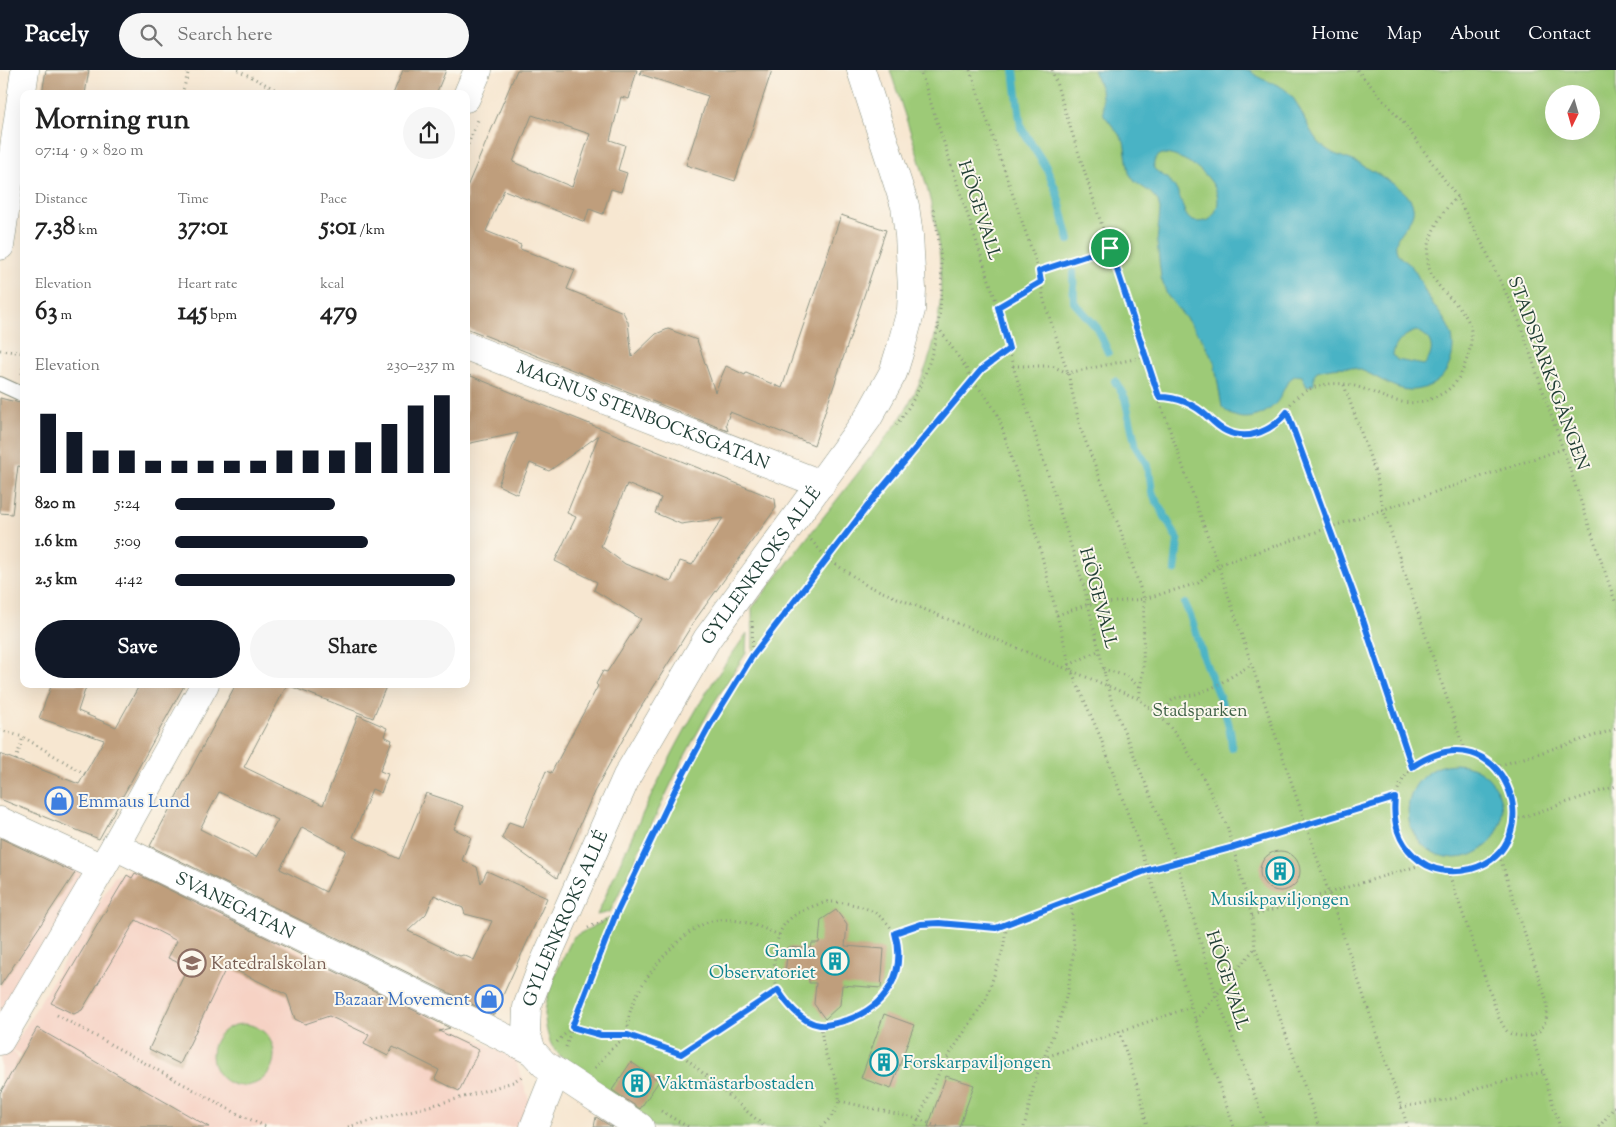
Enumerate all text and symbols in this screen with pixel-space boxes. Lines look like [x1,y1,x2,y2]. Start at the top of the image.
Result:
search box [119,13,469,58]
text: Pacely [25,18,89,52]
icon: search [137,21,165,49]
text: Search here [177,22,273,49]
text: Home [1312,22,1359,48]
text: Map [1387,22,1422,48]
text: About [1450,22,1500,48]
text: Contact [1528,22,1591,48]
north arrow [1545,85,1600,140]
map controls [1545,85,1600,140]
text: Morning run [35,101,190,141]
button: share [403,107,455,159]
text: 07:14 · 9 × 820 m [35,140,143,163]
street label: HÖGEVALL [950,157,1006,264]
text: Distance [35,190,88,210]
text: Time [178,190,209,210]
text: Pace [320,190,347,210]
text: 7.38 [35,210,75,246]
text: 37:01 [178,210,228,246]
text: 5:01 [320,210,357,246]
text: km [75,221,97,241]
text: /km [357,221,385,241]
pin [1089,227,1131,269]
icon: arrive [1096,234,1124,262]
street label: STADSPARKSGÅNGEN [1500,273,1594,474]
text: Elevation [35,275,92,295]
text: Heart rate [178,275,237,295]
text: kcal [320,275,344,295]
text: 63 [35,295,58,331]
text: 145 [178,295,207,331]
text: 479 [320,295,357,331]
text: m [58,306,72,326]
text: bpm [207,306,237,326]
text: Elevation [35,355,100,378]
text: 230–237 m [386,355,455,378]
street label: MAGNUS STENBOCKSGATAN [512,356,773,478]
street label: GYLLENKROKS ALLÉ [696,482,829,651]
text: 820 m [35,493,75,516]
text: 5:24 [115,493,140,516]
text: 1.6 km [35,531,77,554]
text: 5:09 [115,531,141,554]
street label: HÖGEVALL [1071,545,1123,652]
text: 2.5 km [35,569,77,592]
text: 4:42 [115,569,143,592]
button: Save [35,620,240,678]
button: Share [250,620,455,678]
park label: Stadsparken [1152,699,1248,725]
shop icon: Emmaus Lund [44,786,74,816]
place label: Emmaus Lund [78,790,190,816]
street label: GYLLENKROKS ALLÉ [517,827,616,1011]
building icon: Musikpaviljongen [1265,856,1295,886]
street label: SVANEGATAN [170,867,299,947]
place label: Musikpaviljongen [1211,888,1350,914]
street label: HÖGEVALL [1198,927,1254,1034]
place label: Gamla Observatoriet [709,940,816,987]
building icon: Gamla Observatoriet [820,946,850,976]
school or university icon: Katedralskolan [177,948,207,978]
place label: Katedralskolan [211,952,327,978]
shop icon: Bazaar Movement [474,984,504,1014]
place label: Bazaar Movement [334,988,470,1014]
building icon: Forskarpaviljongen [869,1047,899,1077]
place label: Forskarpaviljongen [903,1051,1052,1077]
building icon: Vaktmästarbostaden [622,1068,652,1098]
place label: Vaktmästarbostaden [656,1072,815,1098]

